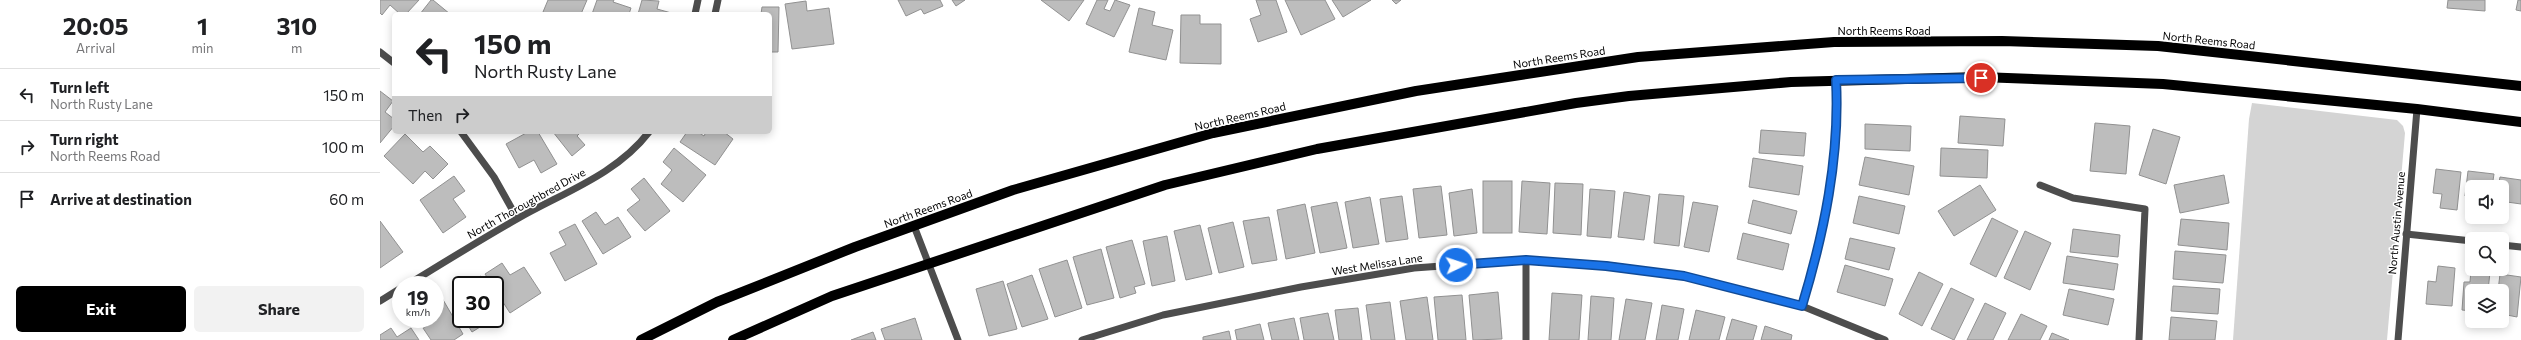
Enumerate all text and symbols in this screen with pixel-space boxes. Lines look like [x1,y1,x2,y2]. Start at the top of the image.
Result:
text: 20:05 [63,11,129,40]
text: 1 [197,11,208,40]
text: 310 [276,11,317,40]
street label: North Reems Road [1837,24,1931,37]
text: 150 m [474,26,551,60]
icon: left [408,28,460,80]
street label: North Reems Road [2162,29,2256,51]
text: Arrival [76,40,115,56]
text: min [191,40,214,56]
text: m [291,40,302,56]
street label: North Reems Road [1512,43,1606,71]
text: North Rusty Lane [474,60,617,82]
pin [1964,61,1998,95]
icon: arrive [1970,67,1992,89]
text: Turn left [50,78,109,96]
icon: left [16,84,38,106]
text: 150 m [323,86,364,104]
text: North Rusty Lane [50,96,153,112]
street label: North Reems Road [1193,99,1287,133]
icon: right [451,104,473,126]
text: Then [408,106,443,124]
text: Turn right [50,130,119,148]
icon: right [16,136,38,158]
text: 100 m [322,138,364,156]
text: North Reems Road [50,148,160,164]
street label: North Thoroughbred Drive [465,165,587,241]
street label: North Austin Avenue [2385,171,2407,275]
map controls [2465,180,2509,328]
button: sound [2465,180,2509,224]
street label: North Reems Road [882,186,974,230]
icon: arrive [16,188,38,210]
text: Arrive at destination [50,190,192,208]
text: 60 m [329,190,364,208]
button: search [2465,232,2509,276]
position arrow [1435,244,1477,286]
street label: West Melissa Lane [1331,250,1424,278]
speed limit sign: 30 [452,276,504,328]
button: layers [2465,284,2509,328]
text: 19 [407,285,429,309]
button: Exit [16,286,186,332]
button: Share [194,286,364,332]
text: km/h [406,306,430,318]

